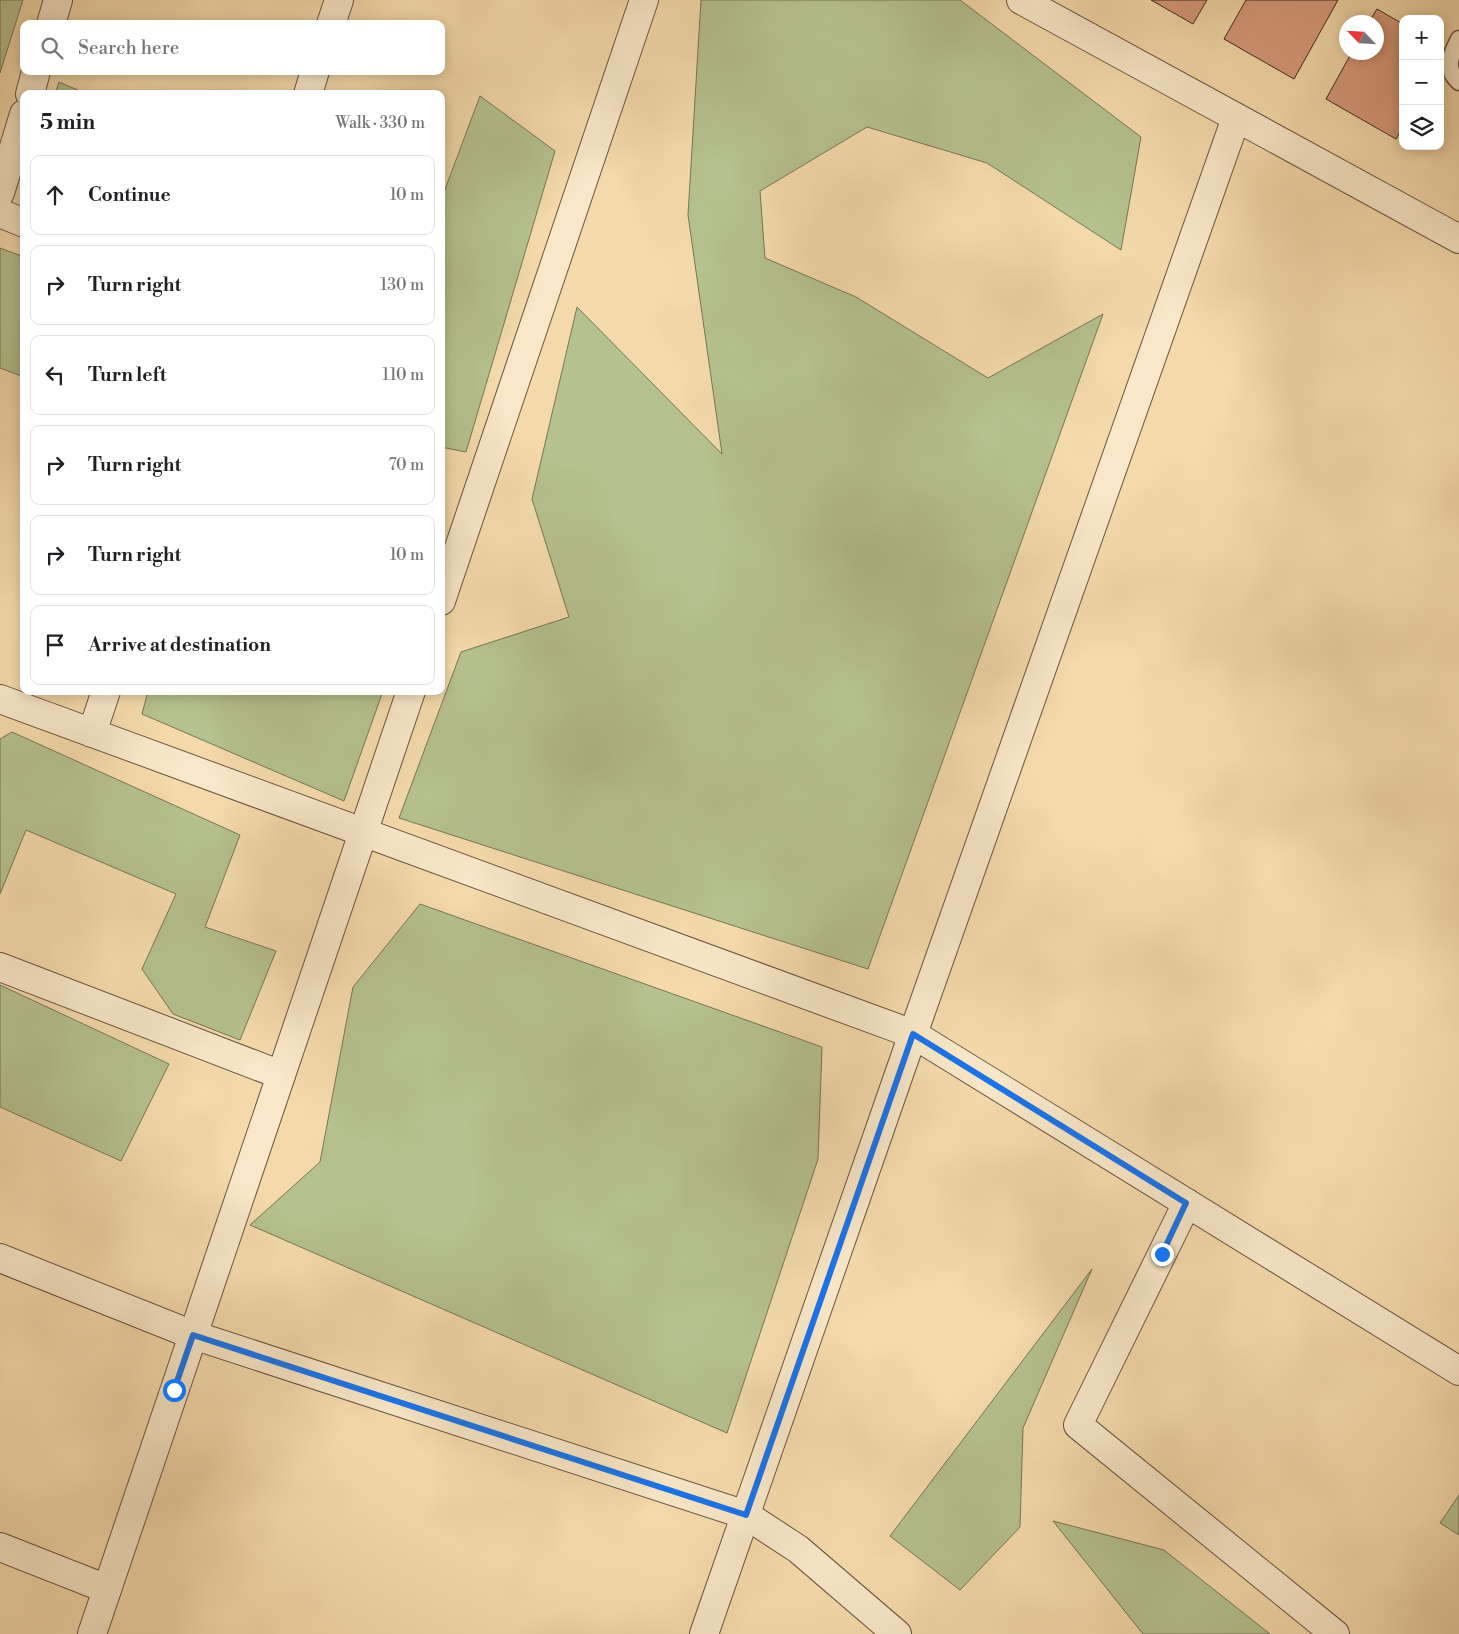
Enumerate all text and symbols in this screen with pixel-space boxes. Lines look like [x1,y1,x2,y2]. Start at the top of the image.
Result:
north arrow [1339,15,1384,60]
map controls [1399,15,1444,150]
button: + [1399,15,1444,60]
search box [20,20,445,75]
icon: search [38,34,66,62]
text: Search here [78,36,179,60]
button: − [1399,60,1444,105]
button: layers [1399,105,1444,150]
text: 5 min [40,110,95,136]
text: Walk · 330 m [335,113,425,133]
icon: ahead [41,181,69,209]
text: Continue [88,183,171,207]
text: 10 m [390,185,424,205]
icon: right [41,271,69,299]
text: Turn right [88,273,181,297]
text: 130 m [380,275,424,295]
icon: left [41,361,69,389]
text: Turn left [88,363,167,387]
text: 110 m [382,365,424,385]
icon: right [41,451,69,479]
text: Turn right [88,453,181,477]
text: 70 m [388,455,424,475]
icon: right [41,541,69,569]
text: Turn right [88,543,181,567]
text: 10 m [390,545,424,565]
icon: arrive [41,631,69,659]
text: Arrive at destination [88,633,271,657]
route end [1151,1243,1174,1266]
route start [163,1379,186,1402]

